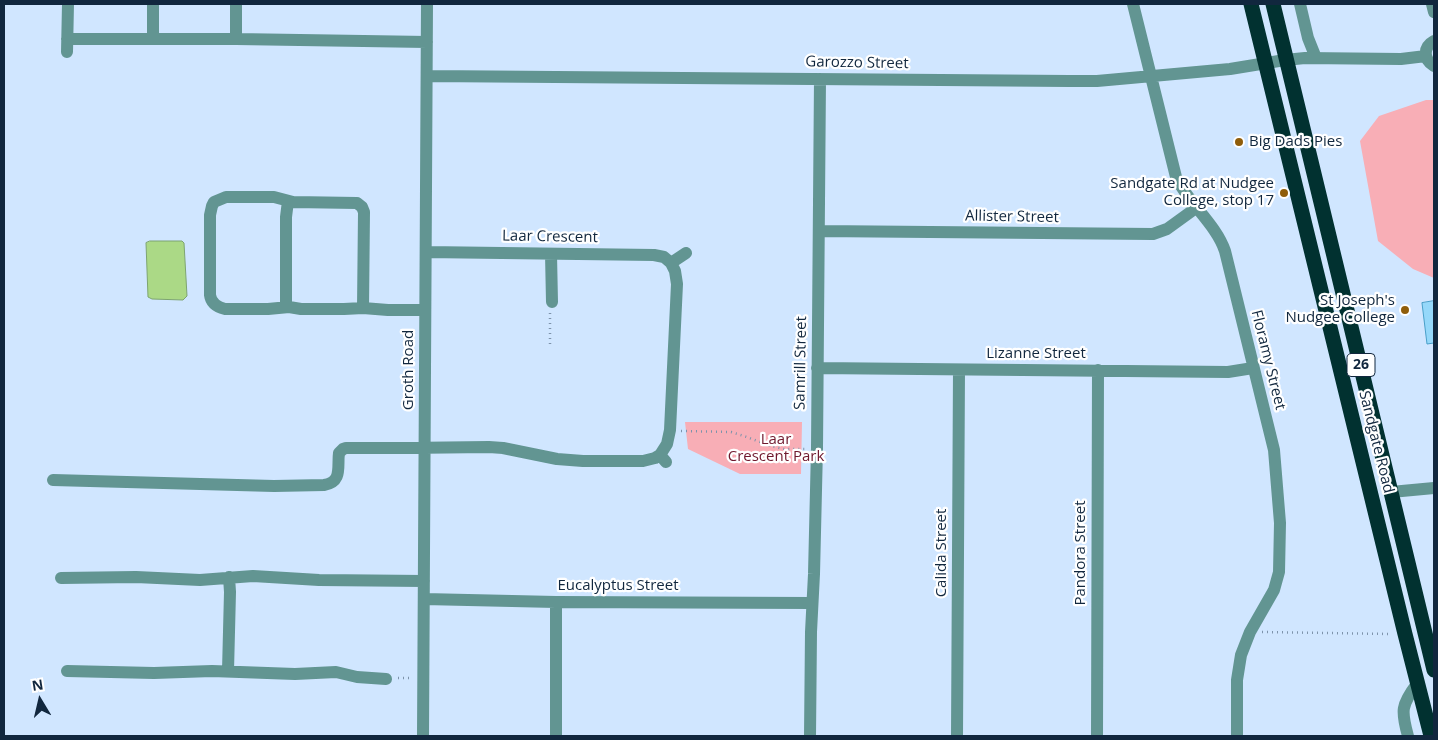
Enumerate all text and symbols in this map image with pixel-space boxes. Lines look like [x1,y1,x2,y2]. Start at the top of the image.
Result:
street label: Garozzo Street [805,53,909,73]
place label: Big Dads Pies [1249,133,1342,151]
marker: Big Dads Pies [1233,136,1245,148]
place label: Sandgate Rd at Nudgee College, stop 17 [1110,175,1274,210]
marker: Sandgate Rd at Nudgee College, stop 17 [1278,187,1290,199]
street label: Allister Street [965,207,1059,227]
street label: Laar Crescent [502,227,598,247]
place label: St Joseph's Nudgee College [1285,292,1395,327]
marker: St Joseph's Nudgee College [1399,304,1411,316]
street label: Floramy Street [1247,308,1289,412]
street label: Samrill Street [791,316,811,410]
street label: Groth Road [400,330,418,410]
street label: Lizanne Street [986,345,1086,363]
road number: 26 [1347,354,1375,376]
street label: Sandgate Road [1355,389,1397,495]
park label: Laar Crescent Park [728,431,824,466]
street label: Pandora Street [1072,500,1090,606]
street label: Calida Street [933,509,951,597]
street label: Eucalyptus Street [557,577,679,595]
text: N [30,674,45,695]
north arrow [15,675,65,725]

